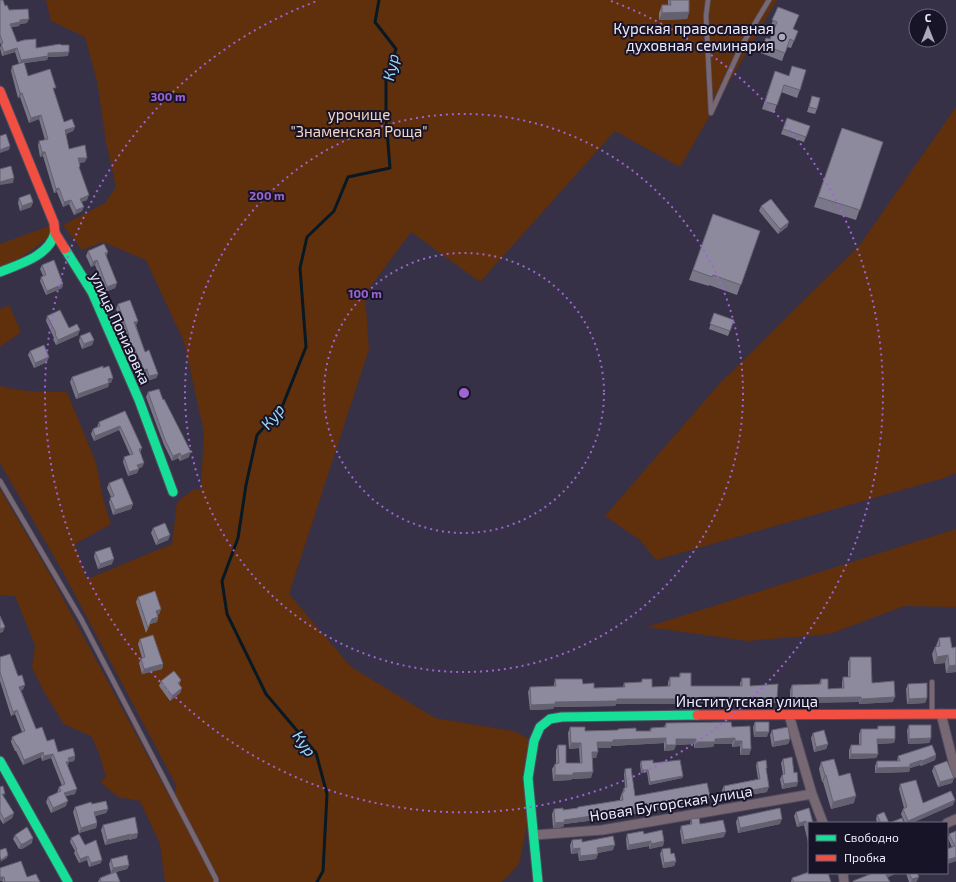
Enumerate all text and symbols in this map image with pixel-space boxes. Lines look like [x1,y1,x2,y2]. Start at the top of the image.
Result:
north arrow [908,8,948,48]
text: С [925,11,932,24]
place label: Курская православная духовная семинария [613,19,774,55]
marker: Курская православная духовная семинария [777,32,787,42]
water label: Кур [378,52,402,82]
text: 300 m [150,89,186,103]
park label: урочище "Знаменская Роща" [291,105,427,140]
text: 200 m [249,188,285,202]
street label: улица Понизовка [86,269,155,388]
text: 100 m [348,286,382,300]
centre of rings [457,386,471,400]
water label: Кур [256,399,288,433]
street label: Институтская улица [676,692,818,711]
water label: Кур [289,726,321,760]
street label: Новая Бугорская улица [588,781,754,826]
legend [808,822,948,874]
text: Свободно [844,830,899,844]
text: Пробка [844,850,886,864]

